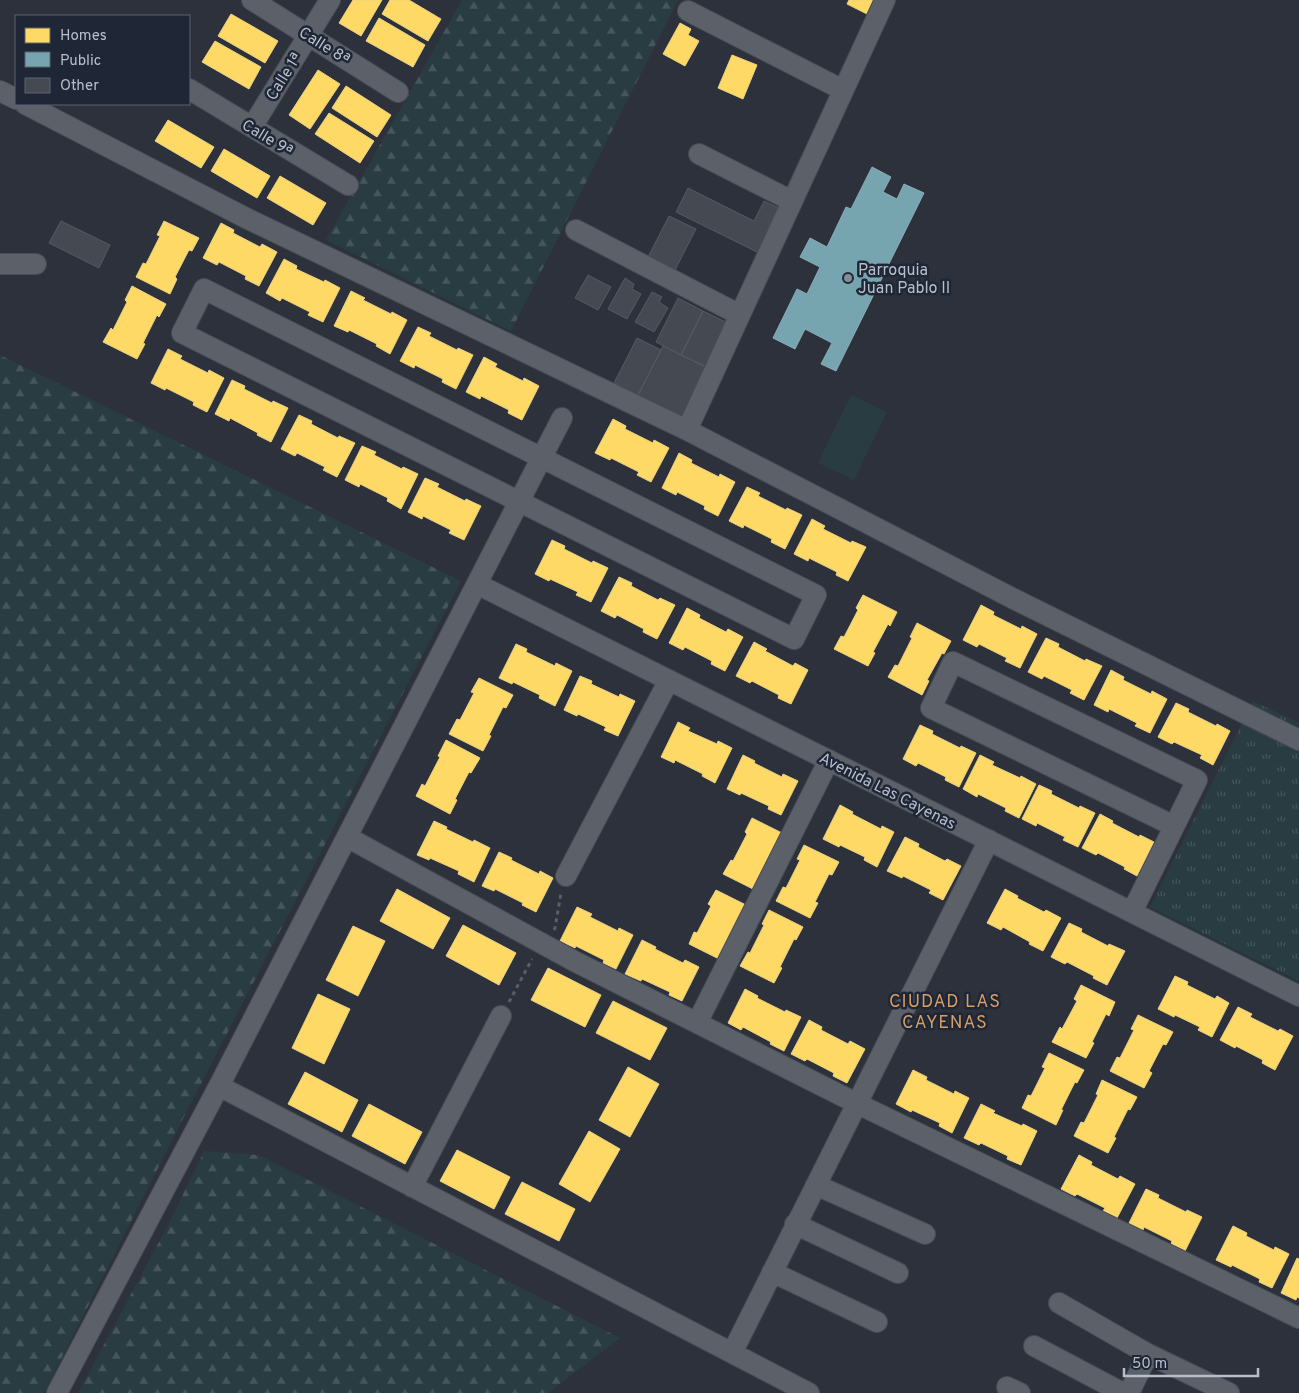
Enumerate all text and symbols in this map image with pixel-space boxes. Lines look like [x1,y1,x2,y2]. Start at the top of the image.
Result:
legend [15,15,190,105]
street label: Calle 8ª [295,23,353,70]
text: Homes [60,27,107,46]
street label: Calle 1ª [262,49,307,105]
text: Public [60,52,101,71]
text: Other [60,77,99,96]
street label: Calle 9ª [238,116,296,162]
place label: Parroquia Juan Pablo II [858,261,950,299]
marker: Parroquia Juan Pablo II [842,272,854,284]
street label: Avenida Las Cayenas [815,749,959,835]
district label: CIUDAD LAS CAYENAS [889,991,1001,1035]
scale bar [1124,1346,1258,1378]
text: 50 m [1132,1355,1167,1374]

